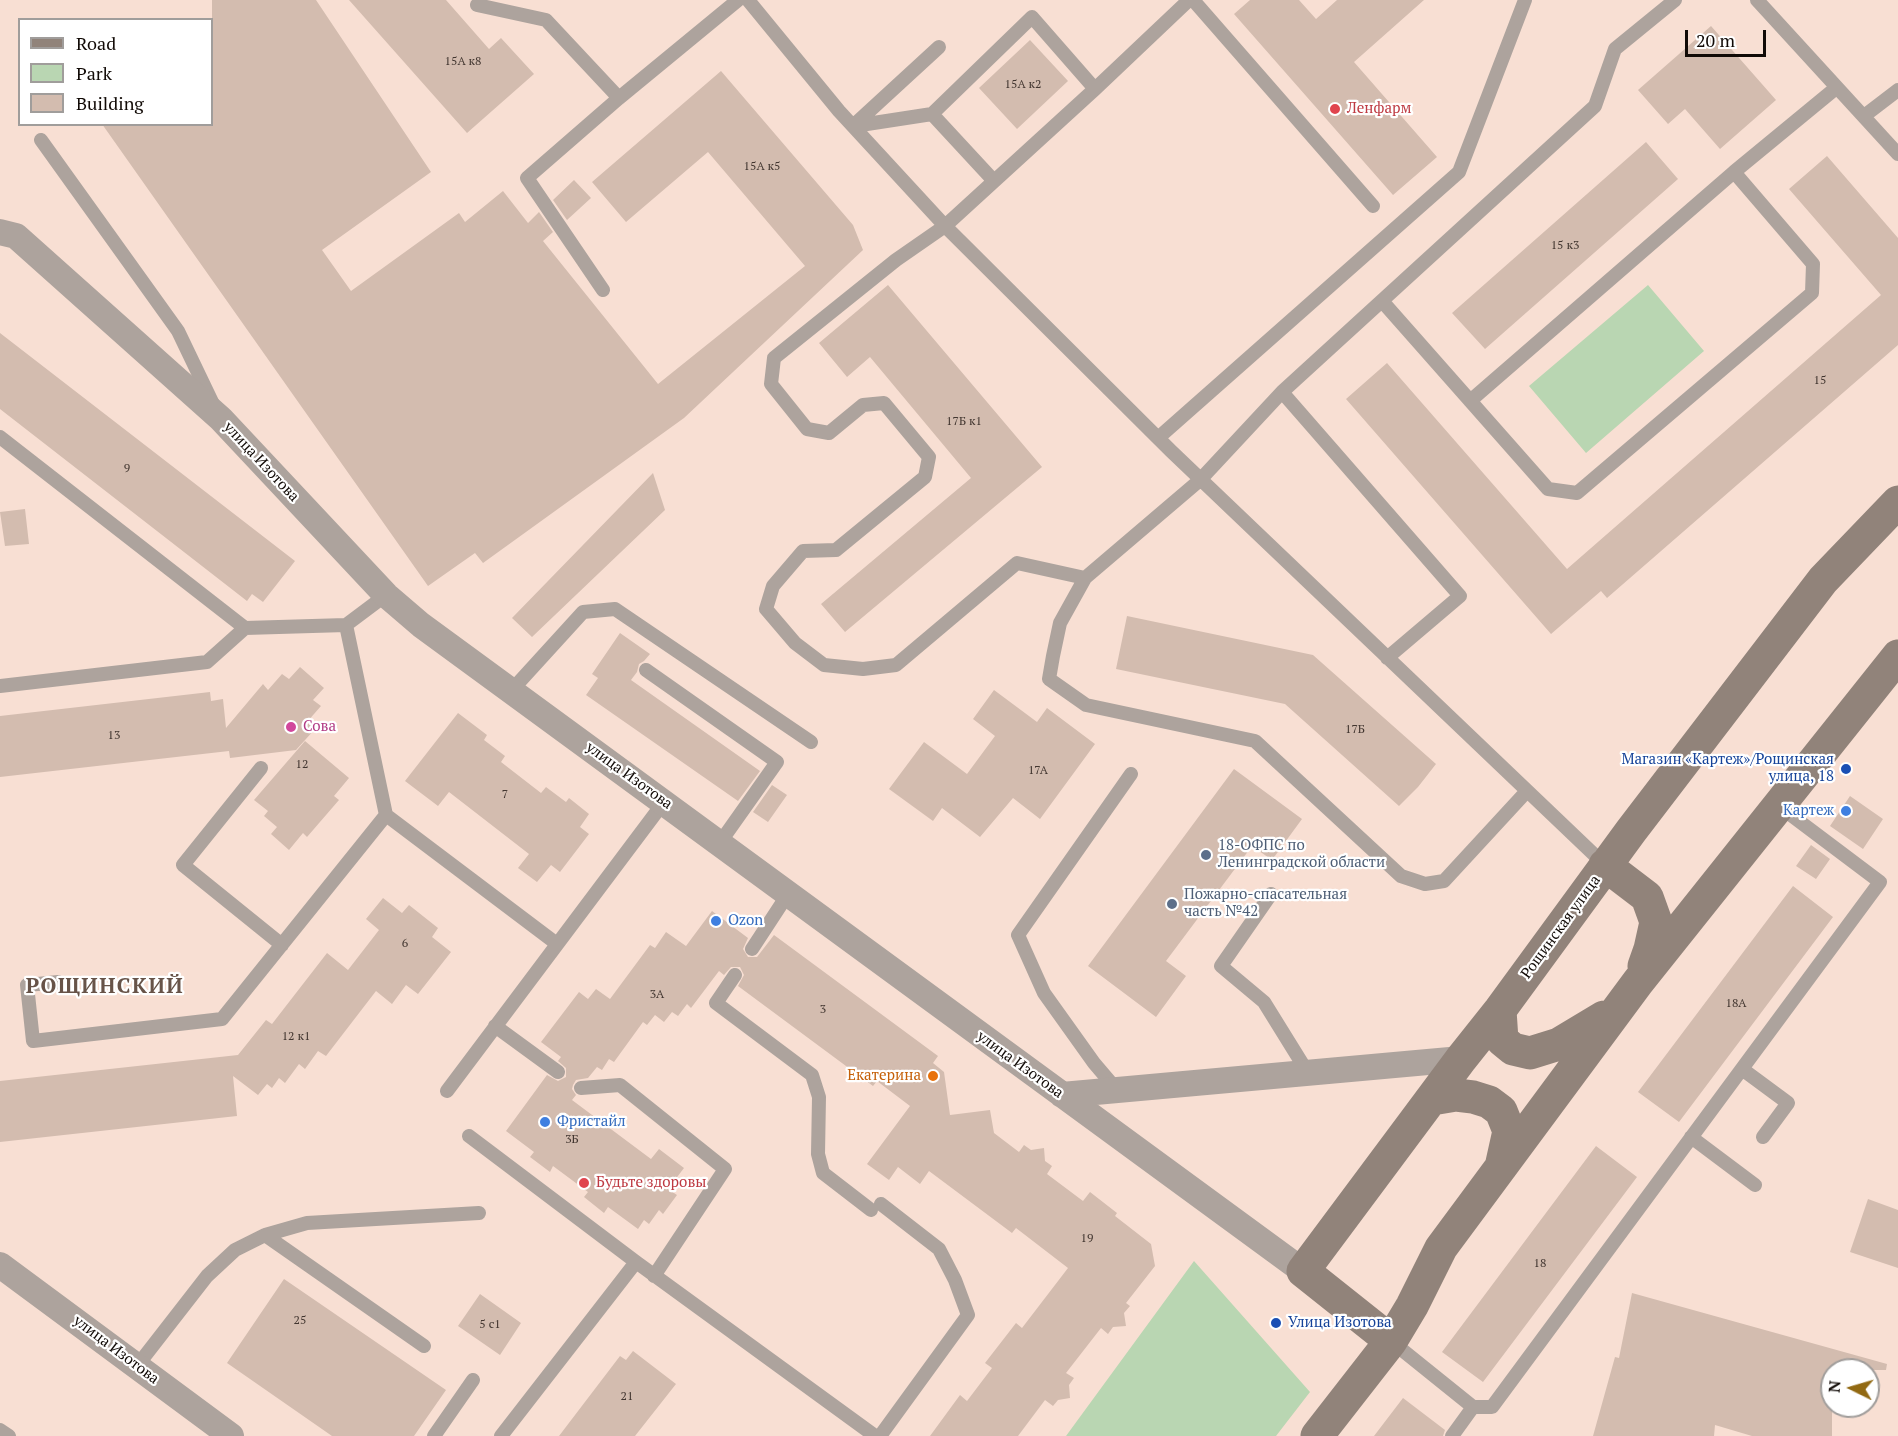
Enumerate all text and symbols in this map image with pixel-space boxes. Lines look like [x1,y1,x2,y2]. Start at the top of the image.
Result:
legend [18,18,213,126]
scale bar [1688,18,1769,56]
text: 20 m [1696,28,1735,52]
text: Road [76,31,116,55]
house number: 15А к8 [445,55,481,69]
text: Park [76,61,112,85]
house number: 15А к2 [1005,78,1041,92]
text: Building [76,91,144,115]
place label: Ленфарм [1347,100,1411,118]
marker: Ленфарм [1328,102,1342,116]
house number: 15А к5 [744,160,780,174]
house number: 15 к3 [1551,239,1579,253]
house number: 15 [1814,374,1826,388]
house number: 17Б к1 [946,415,982,429]
street label: улица Изотова [219,418,303,506]
house number: 9 [124,462,130,476]
place label: Сова [303,718,336,736]
marker: Сова [284,720,298,734]
house number: 17Б [1345,723,1365,737]
house number: 13 [108,729,120,743]
street label: улица Изотова [582,739,676,813]
place label: Магазин «Картеж»/Рощинская улица, 18 [1622,751,1834,786]
house number: 12 [296,758,308,772]
marker: Магазин «Картеж»/Рощинская улица, 18 [1839,762,1853,776]
house number: 17А [1028,764,1048,778]
house number: 7 [502,788,508,802]
place label: Картеж [1783,802,1834,820]
marker: Картеж [1839,804,1853,818]
place label: 18-ОФПС по Ленинградской области [1218,837,1385,872]
marker: 18-ОФПС по Ленинградской области [1199,848,1213,862]
street label: Рощинская улица [1517,872,1605,982]
place label: Пожарно-спасательная часть №42 [1184,886,1347,921]
marker: Пожарно-спасательная часть №42 [1165,897,1179,911]
place label: Ozon [728,912,763,930]
marker: Ozon [709,914,723,928]
house number: 6 [402,937,408,951]
district label: РОЩИНСКИЙ [26,974,184,1000]
house number: 3А [650,988,664,1002]
house number: 18А [1726,997,1746,1011]
house number: 3 [820,1003,826,1017]
street label: улица Изотова [973,1028,1067,1102]
house number: 12 к1 [282,1030,310,1044]
place label: Екатерина [847,1067,921,1085]
marker: Екатерина [926,1069,940,1083]
place label: Фристайл [557,1113,626,1131]
marker: Фристайл [538,1115,552,1129]
house number: 3Б [565,1133,579,1147]
place label: Будьте здоровы [596,1174,707,1192]
marker: Будьте здоровы [577,1176,591,1190]
house number: 19 [1081,1232,1093,1246]
house number: 18 [1534,1257,1546,1271]
street label: улица Изотова [70,1312,162,1388]
house number: 25 [294,1314,306,1328]
place label: Улица Изотова [1288,1314,1392,1332]
marker: Улица Изотова [1269,1316,1283,1330]
house number: 5 с1 [479,1318,501,1332]
north arrow [1820,1358,1880,1418]
text: N [1823,1380,1846,1394]
house number: 21 [621,1390,633,1404]

